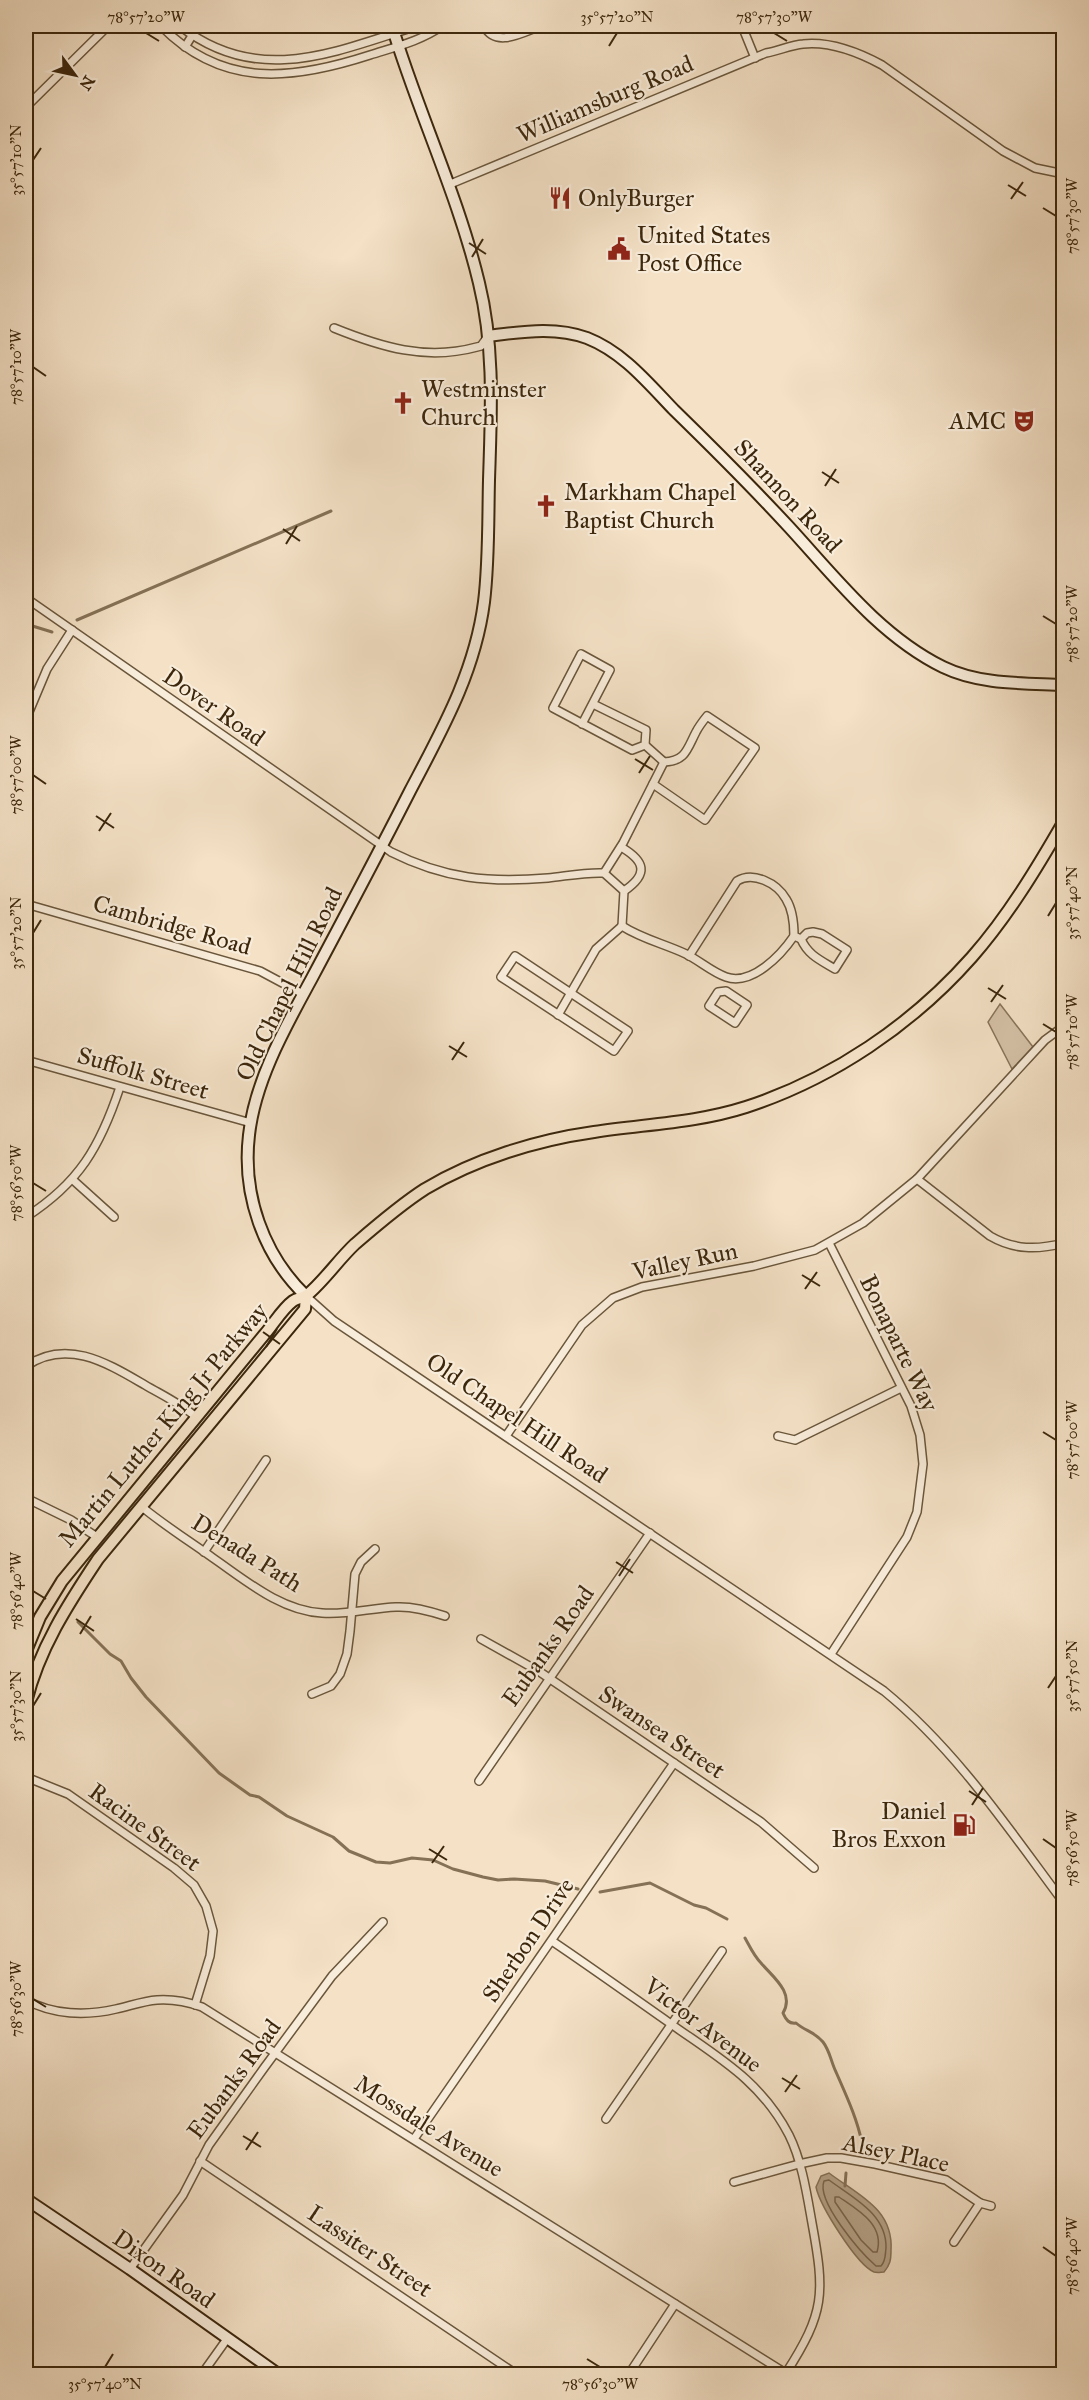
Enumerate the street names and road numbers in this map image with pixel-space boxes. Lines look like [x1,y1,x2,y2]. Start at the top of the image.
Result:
street label: Williamsburg Road [512,48,698,150]
street label: Shannon Road [728,433,848,559]
street label: Dover Road [157,661,271,753]
street label: Old Chapel Hill Road [229,882,349,1086]
street label: Cambridge Road [89,888,255,962]
street label: Suffolk Street [74,1040,213,1106]
street label: Valley Run [629,1235,740,1287]
street label: Bonaparte Way [853,1270,945,1417]
street label: Martin Luther King Jr Parkway [52,1296,275,1553]
street label: Old Chapel Hill Road [421,1346,613,1490]
street label: Denada Path [186,1507,308,1599]
street label: Eubanks Road [495,1580,601,1712]
street label: Swansea Street [593,1679,731,1786]
street label: Racine Street [83,1776,207,1878]
street label: Sherbon Drive [475,1872,581,2008]
street label: Victor Avenue [637,1970,768,2079]
street label: Eubanks Road [180,2013,288,2145]
street label: Mossdale Avenue [349,2068,509,2184]
street label: Alsey Place [839,2127,952,2179]
street label: Lassiter Street [302,2198,439,2304]
street label: Dixon Road [107,2223,221,2315]

